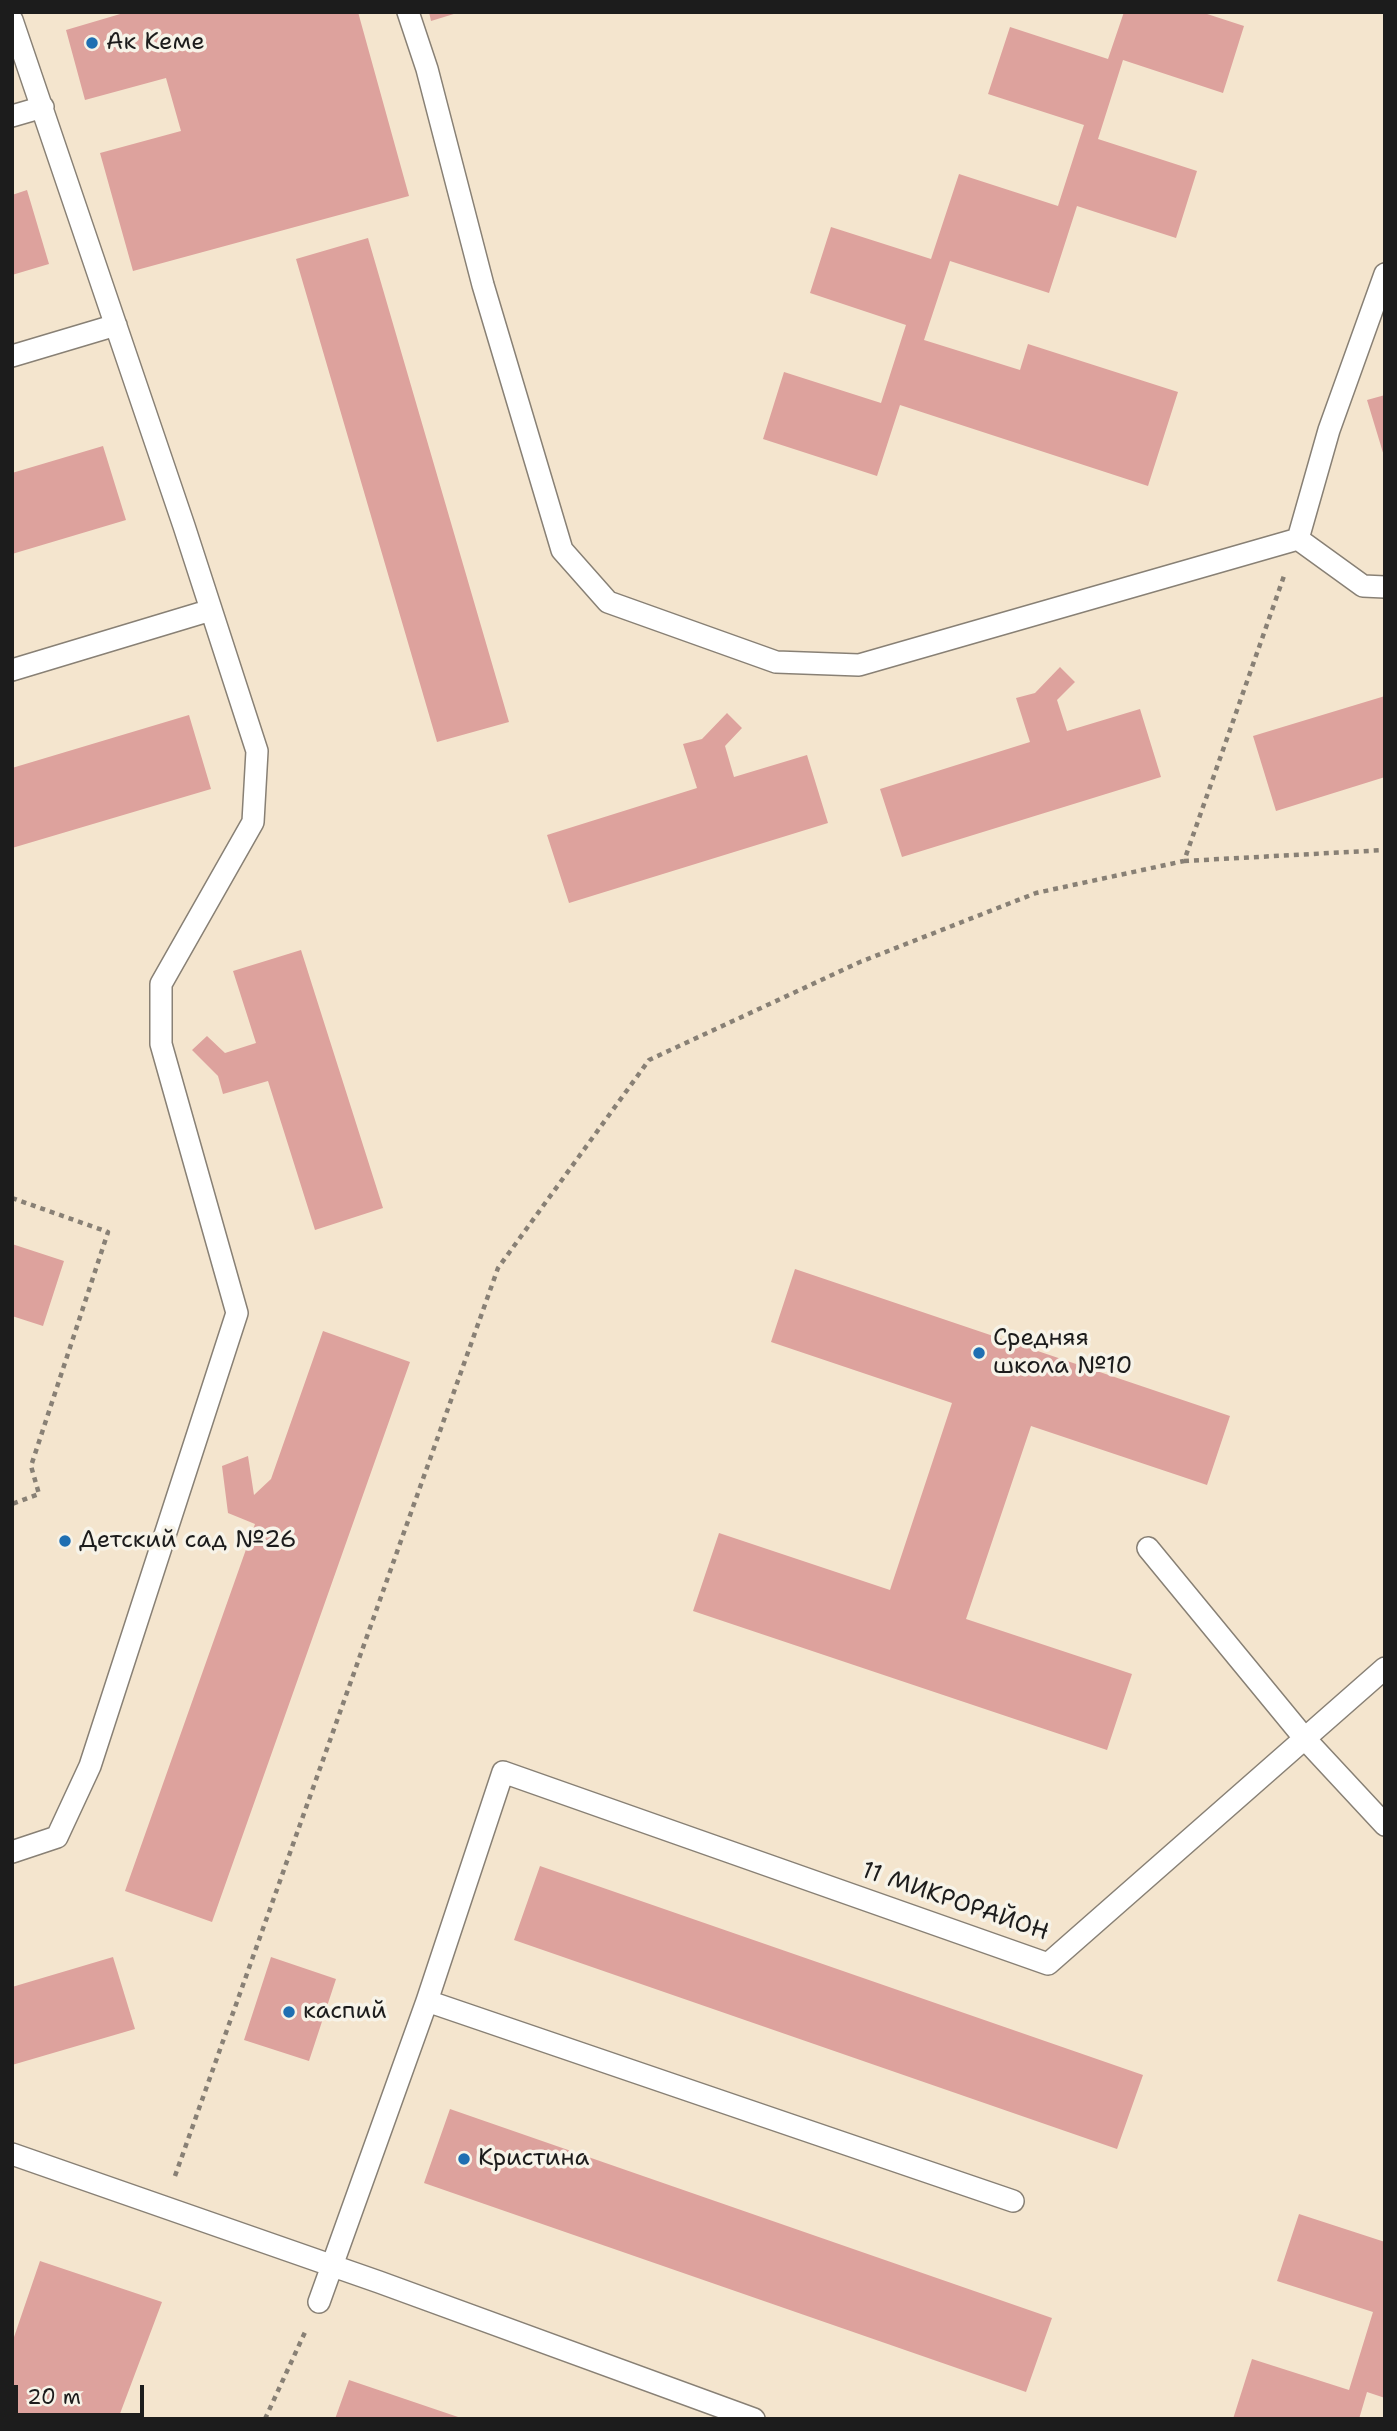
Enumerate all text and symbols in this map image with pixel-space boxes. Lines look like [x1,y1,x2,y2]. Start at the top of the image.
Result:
place label: Ак Кеме [106,29,205,57]
marker: Ак Кеме [84,35,100,51]
place label: Средняя школа №10 [993,1325,1132,1381]
marker: Средняя школа №10 [971,1345,987,1361]
place label: Детский сад №26 [79,1527,297,1555]
marker: Детский сад №26 [57,1533,73,1549]
street label: 11 МИКРОРАЙОН [858,1856,1052,1948]
place label: каспий [303,1998,387,2026]
marker: каспий [281,2004,297,2020]
place label: Кристина [478,2145,589,2173]
marker: Кристина [456,2151,472,2167]
scale bar [18,2372,147,2416]
text: 20 m [27,2383,81,2411]

